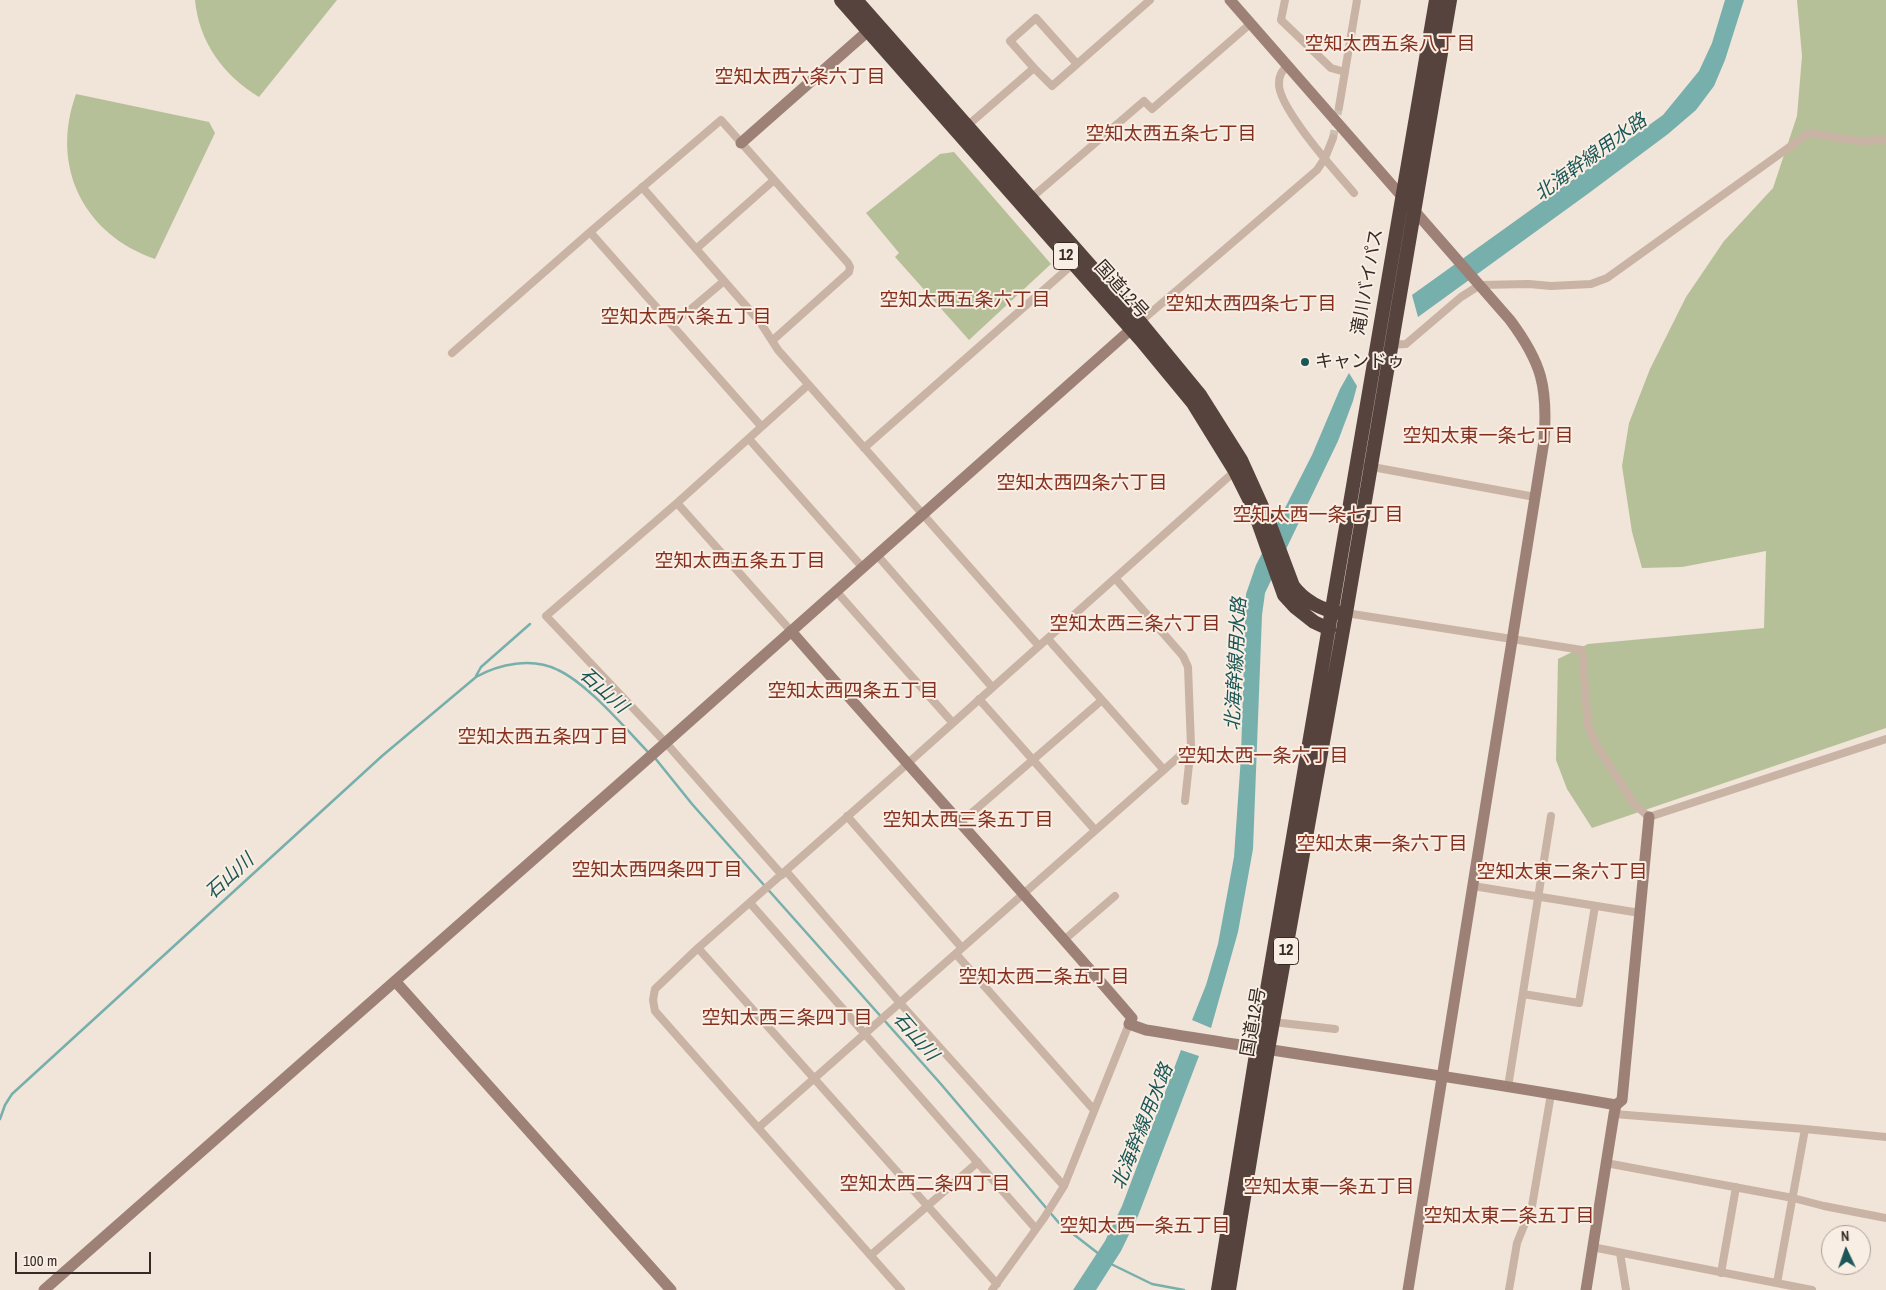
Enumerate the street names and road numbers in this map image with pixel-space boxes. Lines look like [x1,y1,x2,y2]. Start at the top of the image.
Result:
street label: 滝川バイパス [1348,227,1388,337]
road number: 12 [1054,242,1078,270]
street label: 国道12号 [1089,257,1153,323]
road number: 12 [1274,938,1298,964]
street label: 国道12号 [1237,985,1271,1059]

